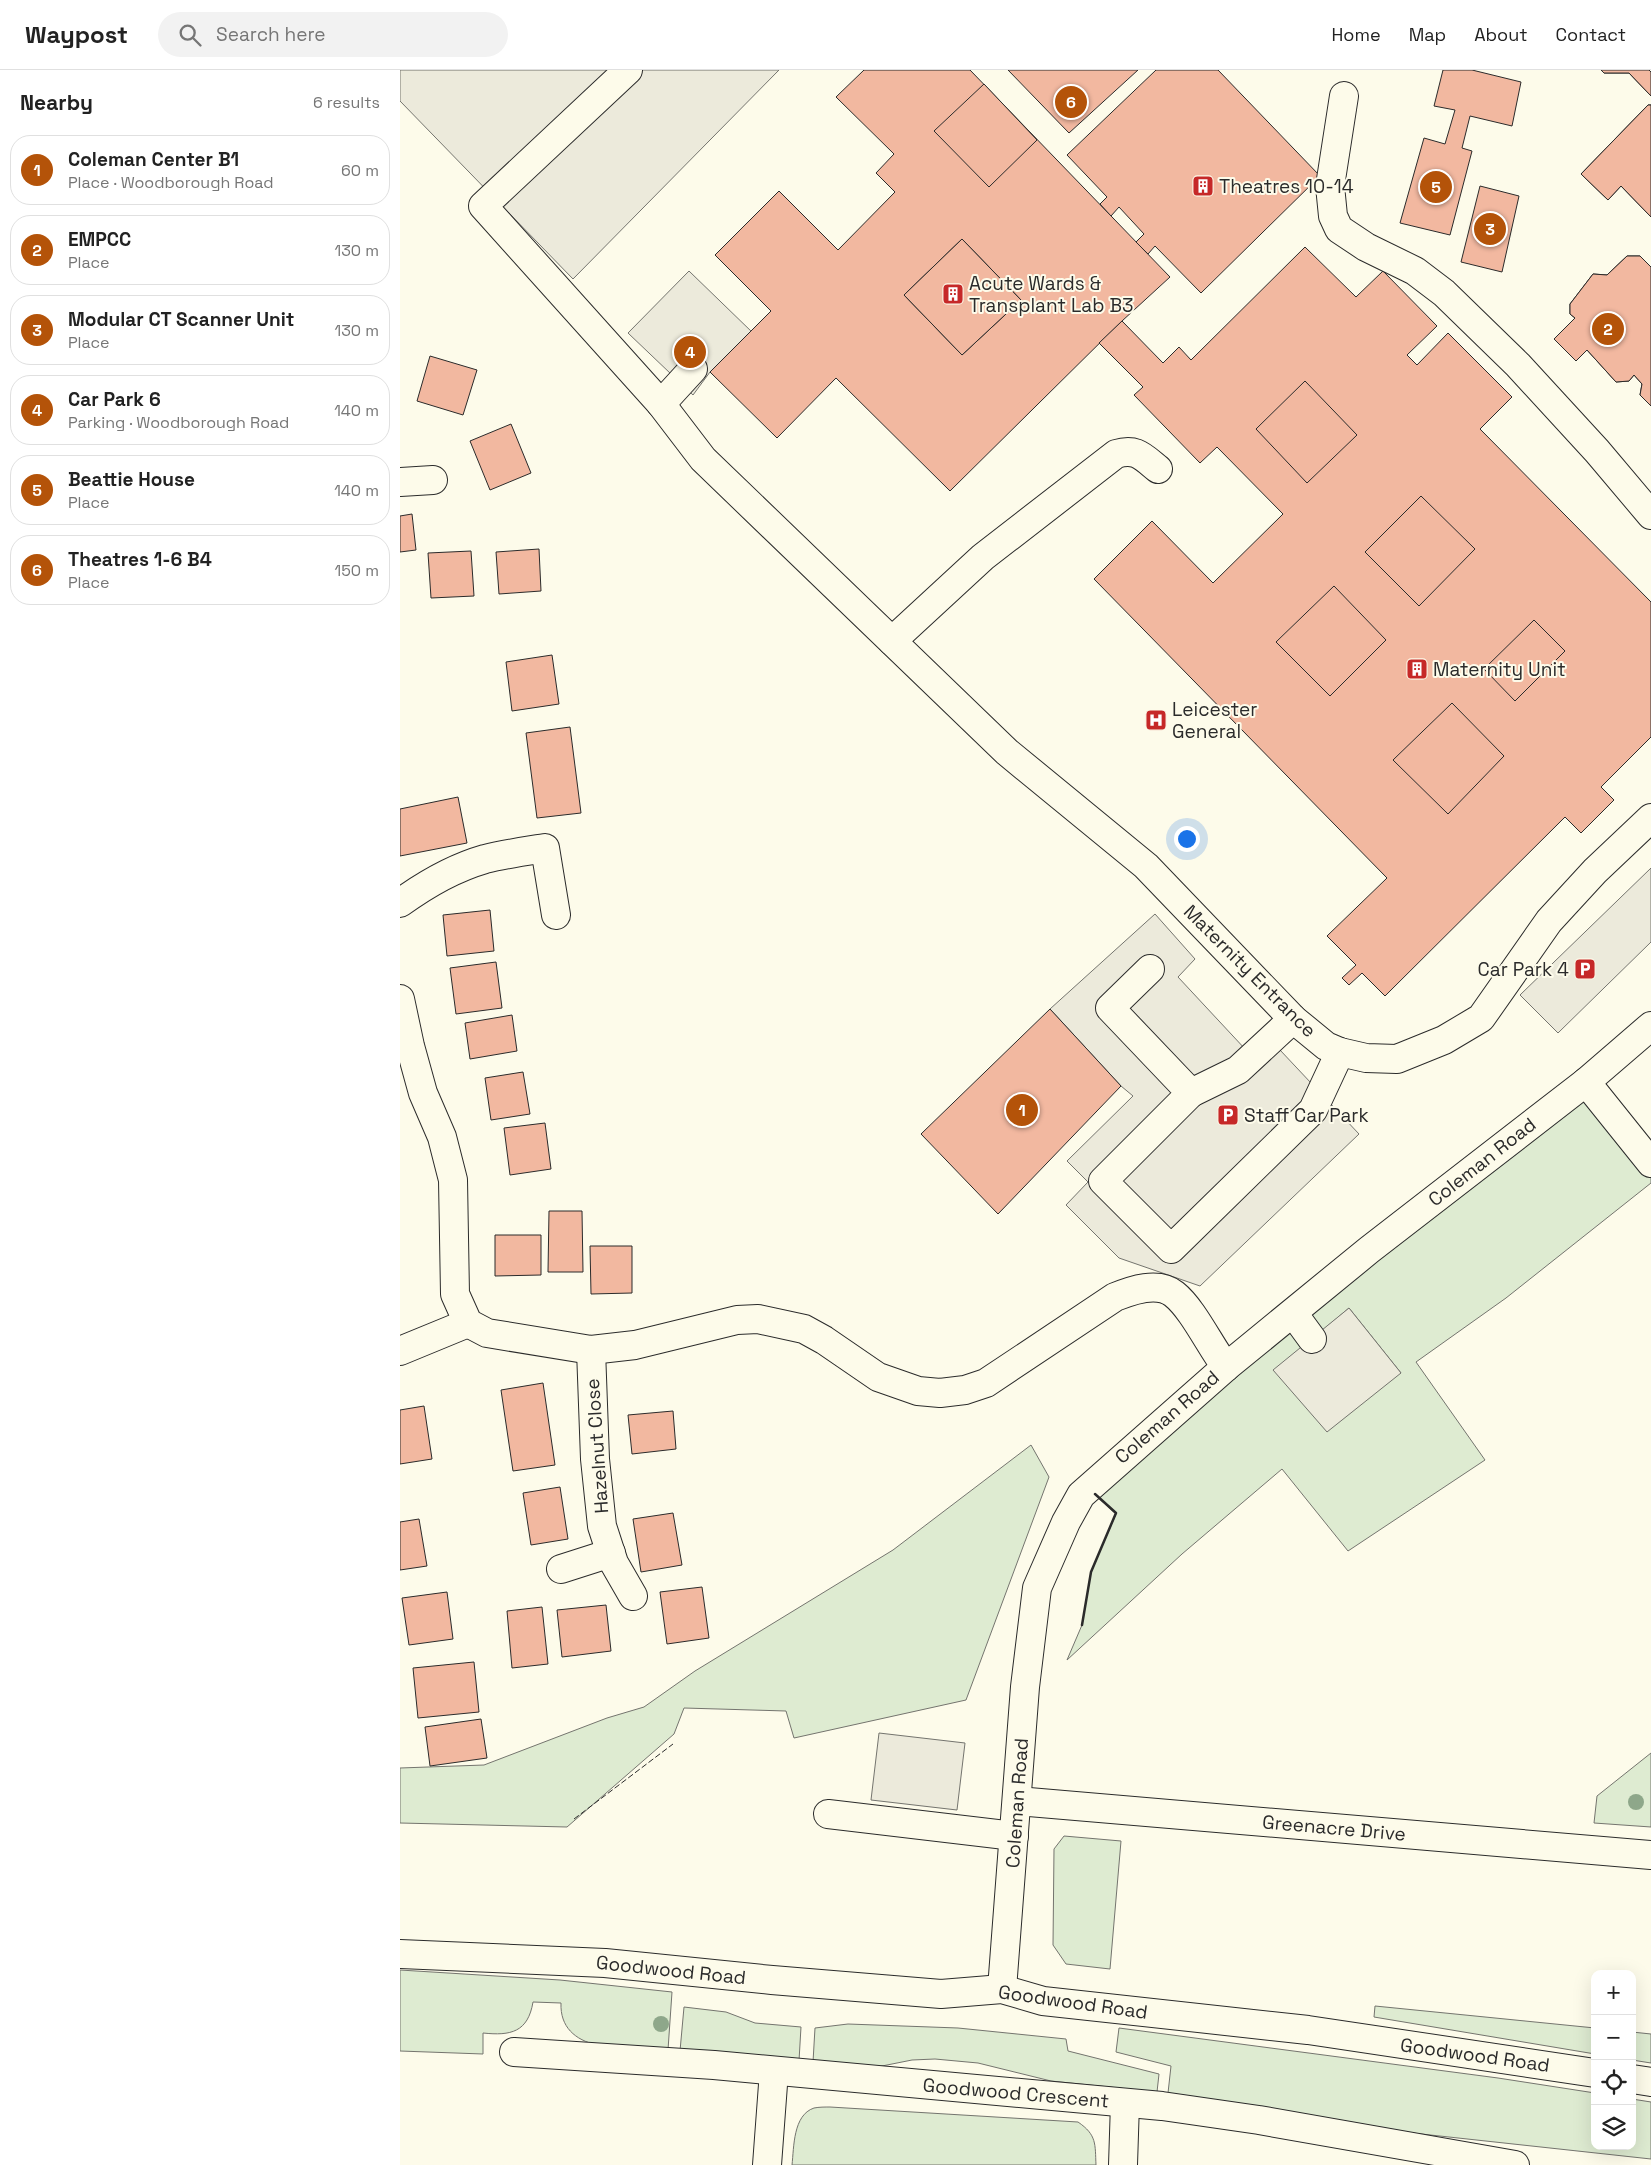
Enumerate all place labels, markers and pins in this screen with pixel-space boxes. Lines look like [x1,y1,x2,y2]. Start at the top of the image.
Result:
pin: 6 [1055,83,1087,121]
pin: 5 [1420,168,1452,206]
building icon: Theatres 10-14 [1191,174,1215,198]
place label: Theatres 10-14 [1219,174,1354,199]
pin: 3 [1474,210,1506,248]
place label: Acute Wards & Transplant Lab B3 [969,271,1133,318]
building icon: Acute Wards & Transplant Lab B3 [941,282,965,306]
pin: 2 [1592,310,1624,348]
pin: 4 [674,333,706,371]
building icon: Maternity Unit [1405,657,1429,681]
place label: Maternity Unit [1433,657,1566,682]
place label: Leicester General [1172,697,1257,744]
hospital icon: Leicester General [1144,708,1168,732]
place label: Car Park 4 [1478,957,1569,982]
parking icon: Car Park 4 [1573,957,1597,981]
pin: 1 [1006,1091,1038,1129]
parking icon: Staff Car Park [1216,1103,1240,1127]
place label: Staff Car Park [1244,1103,1369,1128]

